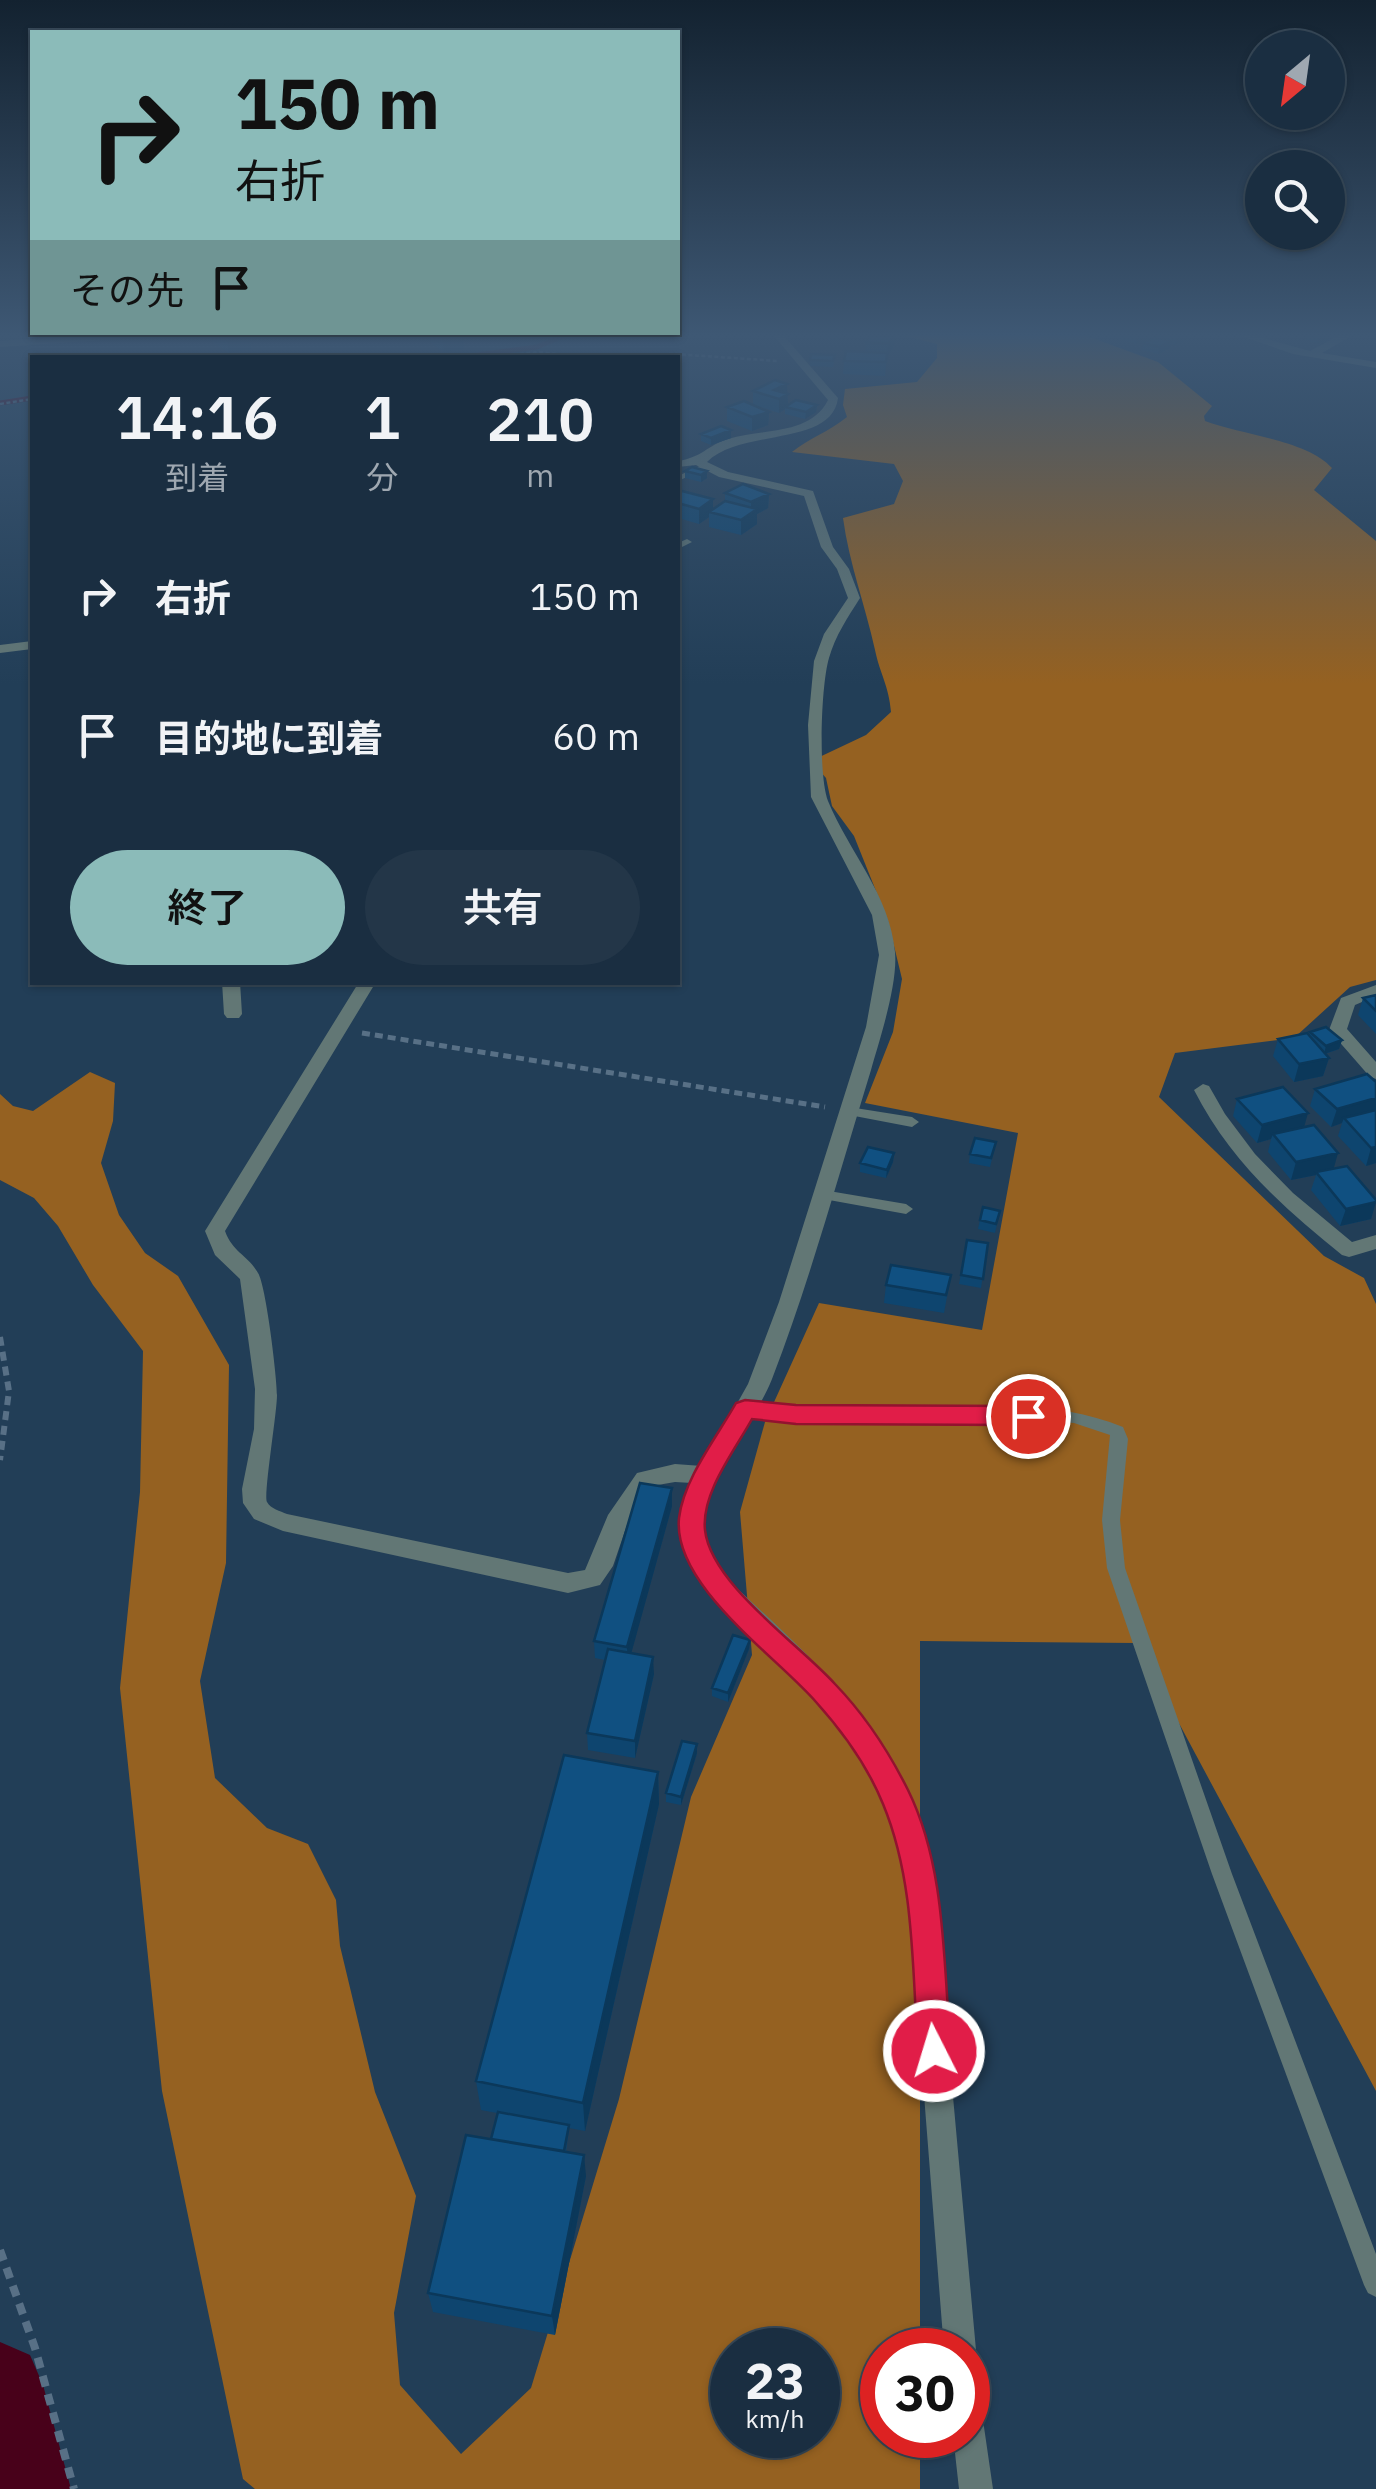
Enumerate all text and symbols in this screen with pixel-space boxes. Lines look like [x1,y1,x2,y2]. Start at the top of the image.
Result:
north arrow [1245,30,1345,130]
map controls [1245,30,1345,250]
text: 150 m [235,57,440,148]
icon: right [70,70,200,200]
button: search [1245,150,1345,250]
text: 右折 [235,151,325,209]
icon: arrive [204,260,259,315]
text: その先 [70,265,184,314]
text: 14:16 [116,377,279,456]
text: 1 [365,377,401,456]
text: 210 [486,379,594,458]
text: m [526,454,554,496]
text: 到着 [165,456,229,498]
text: 分 [367,456,399,498]
icon: right [70,568,125,623]
text: 150 m [529,571,640,620]
text: 右折 [155,573,231,622]
icon: arrive [70,708,125,763]
text: 60 m [552,711,640,760]
text: 目的地に到着 [155,713,383,762]
button: 終了 [70,850,345,965]
button: 共有 [365,850,640,965]
pin [986,1374,1071,1459]
icon: arrive [1001,1389,1056,1444]
position arrow [882,1999,986,2103]
speed limit sign: 30 [860,2328,990,2458]
text: 23 [745,2348,805,2413]
text: km/h [746,2402,804,2435]

